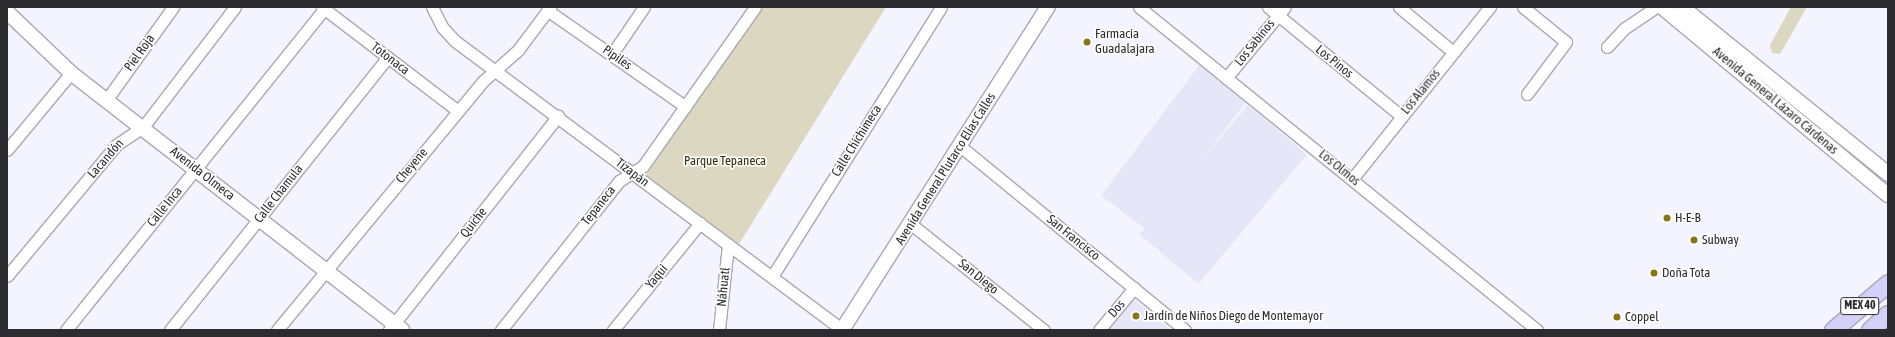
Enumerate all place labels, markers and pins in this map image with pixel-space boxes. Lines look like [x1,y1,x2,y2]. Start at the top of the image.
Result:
place label: Farmacia Guadalajara [1095,27,1155,58]
marker: Farmacia Guadalajara [1082,37,1092,47]
place label: H-E-B [1675,210,1701,226]
marker: H-E-B [1662,213,1672,223]
place label: Subway [1702,232,1739,248]
marker: Subway [1689,235,1699,245]
place label: Doña Tota [1662,265,1710,281]
marker: Doña Tota [1649,268,1659,278]
place label: Jardín de Niños Diego de Montemayor [1144,308,1323,324]
place label: Coppel [1625,309,1659,325]
marker: Jardín de Niños Diego de Montemayor [1131,311,1141,321]
marker: Coppel [1612,312,1622,322]

